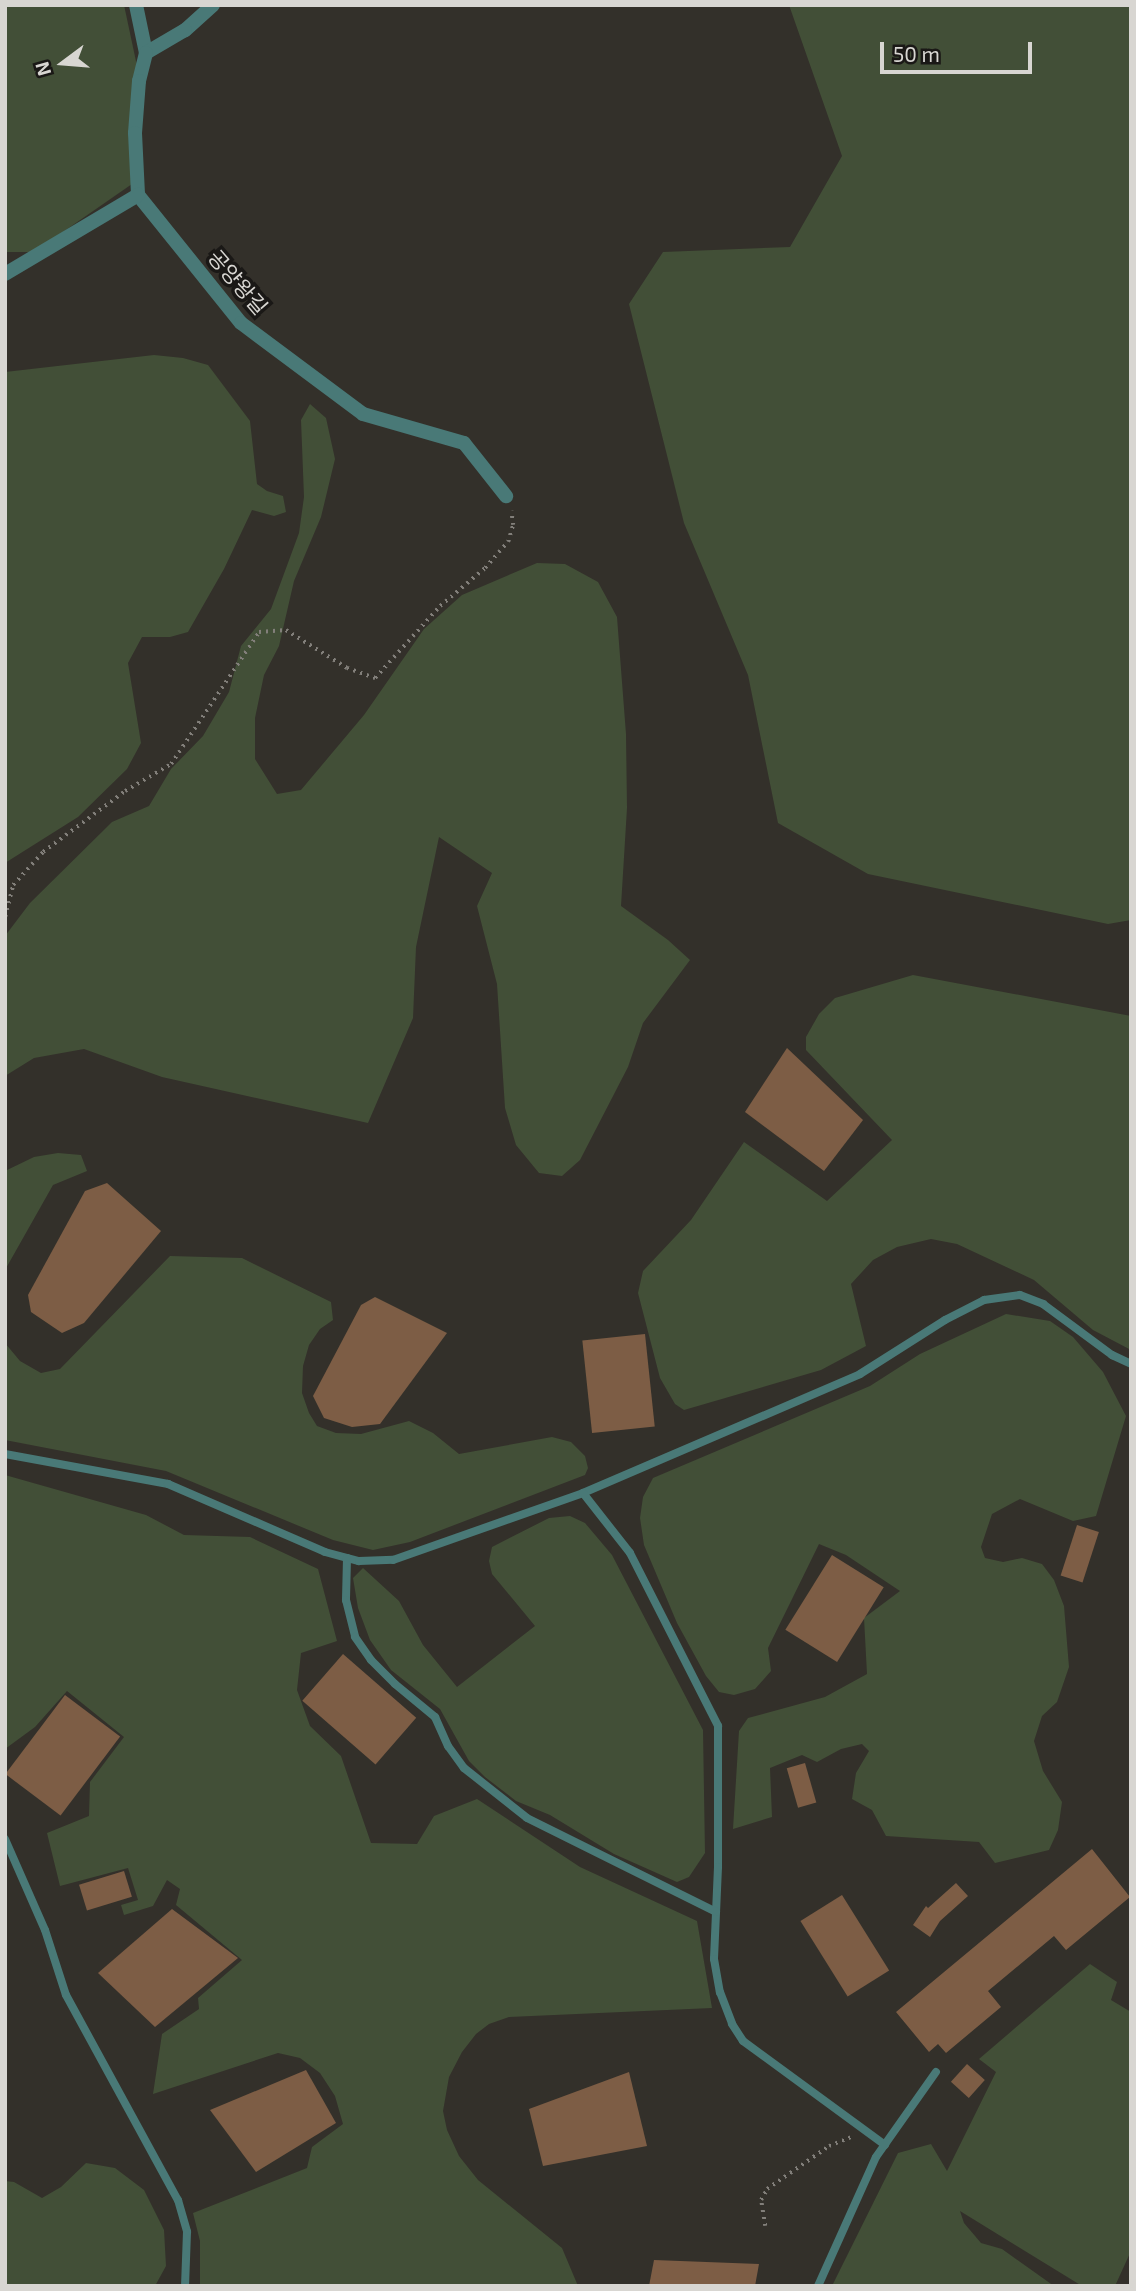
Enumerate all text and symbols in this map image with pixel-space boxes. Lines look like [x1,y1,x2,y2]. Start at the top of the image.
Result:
north arrow [28,28,98,98]
scale bar [884,28,1036,72]
text: 50 m [893,41,940,66]
text: N [29,59,55,79]
street label: 공양왕길 [203,245,273,319]

